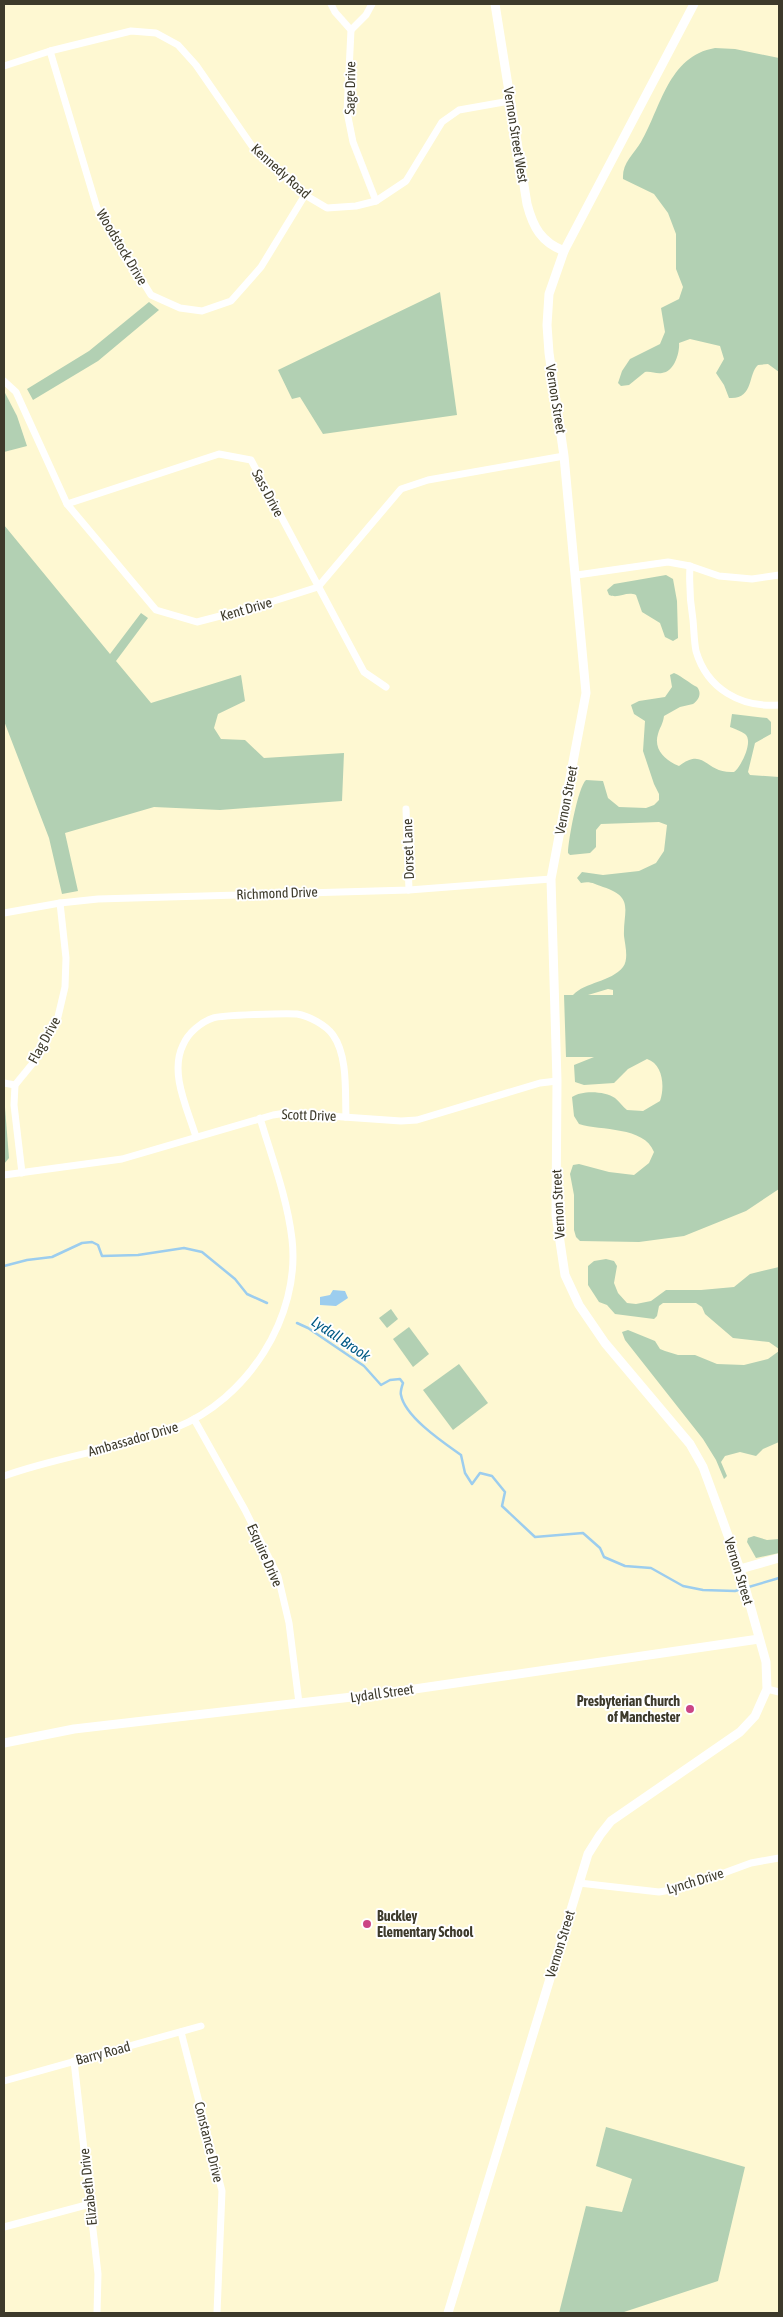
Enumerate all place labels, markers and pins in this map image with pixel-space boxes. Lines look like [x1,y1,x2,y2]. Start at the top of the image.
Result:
place label: Presbyterian Church of Manchester [577,1693,681,1725]
marker: Presbyterian Church of Manchester [684,1703,696,1715]
place label: Buckley Elementary School [377,1908,473,1940]
marker: Buckley Elementary School [361,1918,373,1930]

